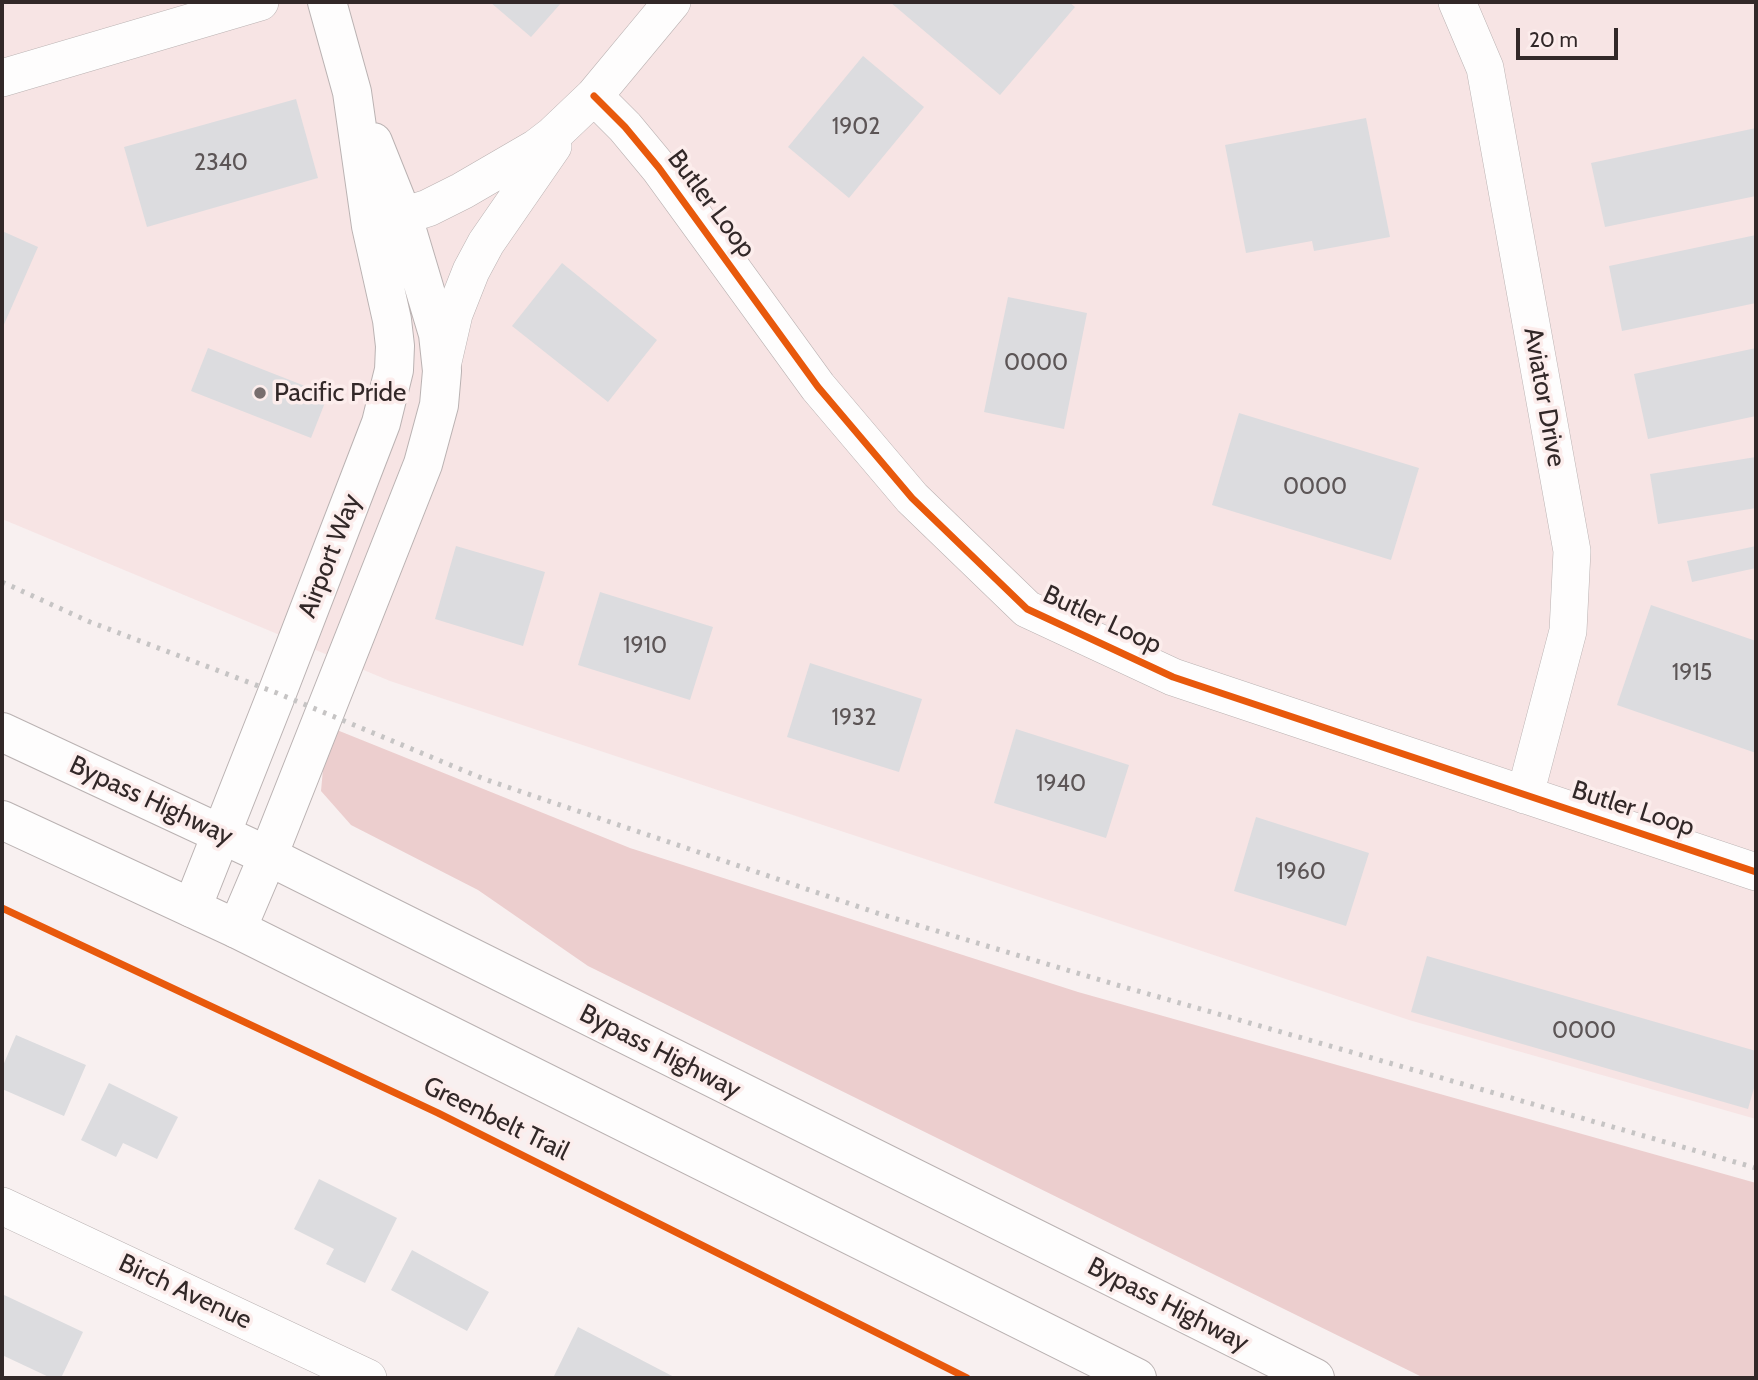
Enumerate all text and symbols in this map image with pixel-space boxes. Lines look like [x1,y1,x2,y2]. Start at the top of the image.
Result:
scale bar [1520,14,1622,58]
text: 20 m [1529,27,1578,52]
house number: 1902 [832,113,880,141]
street label: Butler Loop [660,144,762,264]
house number: 2340 [194,149,248,177]
street label: Aviator Drive [1516,325,1572,469]
house number: 0000 [1004,349,1068,377]
place label: Pacific Pride [274,377,406,409]
marker: Pacific Pride [252,385,268,401]
house number: 0000 [1283,473,1347,501]
street label: Airport Way [292,490,368,622]
street label: Butler Loop [1038,579,1166,661]
house number: 1910 [623,632,667,660]
house number: 1915 [1672,659,1712,687]
house number: 1932 [831,704,877,732]
street label: Bypass Highway [64,750,238,852]
house number: 1940 [1036,770,1086,798]
street label: Butler Loop [1568,775,1698,843]
house number: 1960 [1276,858,1326,886]
street label: Bypass Highway [574,998,746,1106]
house number: 0000 [1552,1017,1616,1045]
street label: Greenbelt Trail [418,1070,574,1168]
street label: Birch Avenue [114,1248,256,1336]
street label: Bypass Highway [1082,1251,1254,1359]

